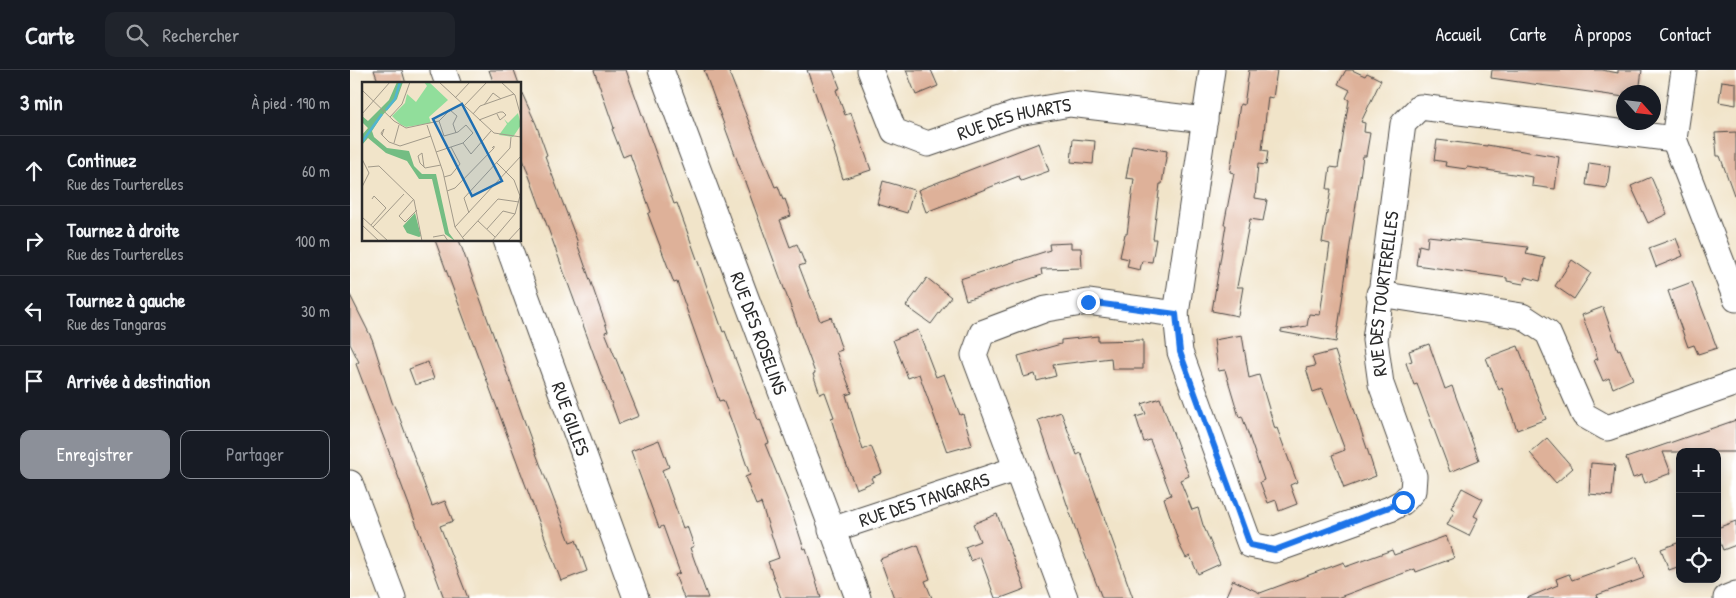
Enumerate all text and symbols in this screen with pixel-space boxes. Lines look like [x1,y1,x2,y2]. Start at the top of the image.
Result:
search box [105,12,455,57]
text: Carte [25,19,75,51]
icon: search [123,21,151,49]
text: Rechercher [163,22,239,48]
text: Accueil [1435,22,1481,47]
text: Carte [1509,22,1547,47]
text: À propos [1575,22,1631,47]
text: Contact [1659,22,1711,47]
inset map [362,82,521,241]
north arrow [1616,85,1661,130]
text: 3 min [20,88,63,117]
street label: RUE DES HUARTS [953,91,1073,146]
text: À pied · 190 m [252,92,330,114]
text: Continuez [67,147,136,173]
icon: ahead [20,157,48,185]
text: 60 m [302,160,330,182]
text: Rue des Tourterelles [67,173,183,195]
street label: RUE DES TOURTERELLES [1362,209,1405,378]
text: Tournez à droite [67,217,180,243]
icon: right [20,227,48,255]
text: 100 m [295,230,330,252]
text: Rue des Tourterelles [67,243,183,265]
street label: RUE DES ROSELINS [724,268,794,399]
text: Tournez à gauche [67,287,185,313]
route end [1077,291,1100,314]
icon: left [20,297,48,325]
text: 30 m [301,300,330,322]
text: Rue des Tangaras [67,313,166,335]
icon: arrive [20,367,48,395]
text: Arrivée à destination [67,368,210,394]
street label: RUE GILLES [546,378,596,459]
button: Enregistrer [20,430,170,479]
button: Partager [180,430,330,479]
map controls [1676,448,1721,583]
button: + [1676,448,1721,493]
street label: RUE DES TANGARAS [856,466,993,533]
route start [1392,491,1415,514]
button: − [1676,493,1721,538]
button: locate [1676,538,1721,583]

